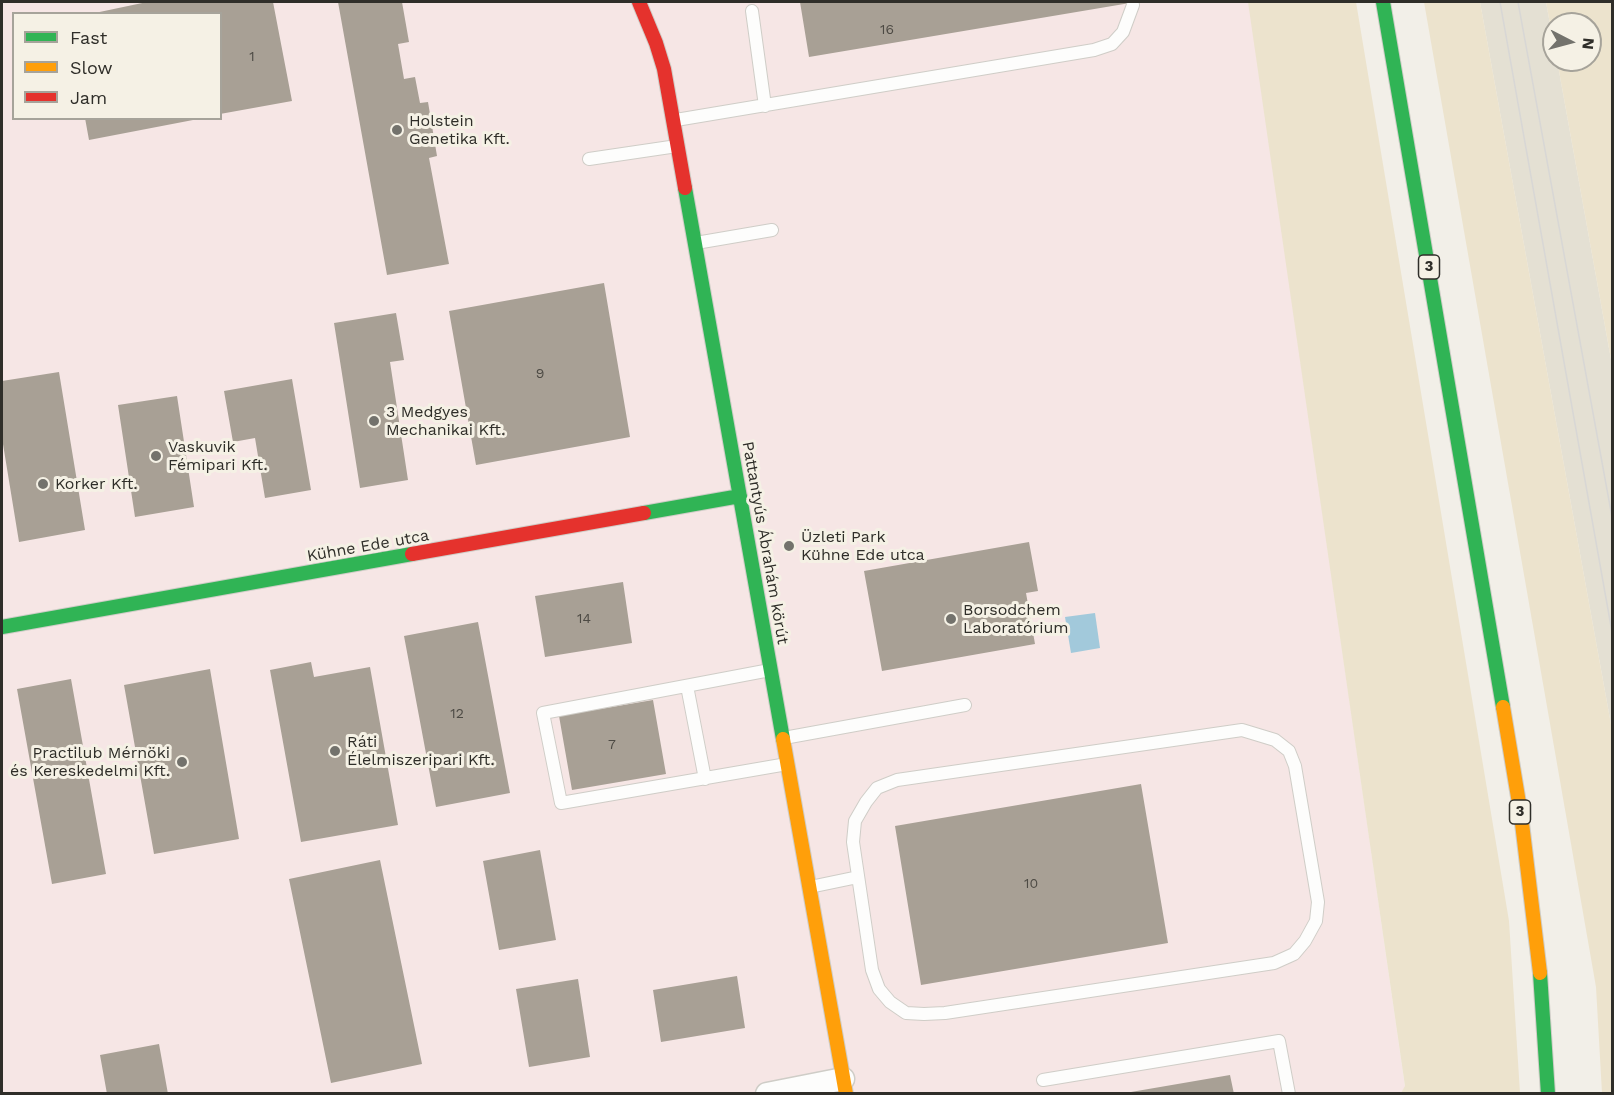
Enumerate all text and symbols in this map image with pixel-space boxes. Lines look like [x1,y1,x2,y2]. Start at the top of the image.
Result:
legend [12,12,222,120]
north arrow [1542,12,1602,72]
house number: 16 [880,22,894,38]
text: Fast [70,27,107,48]
text: N [1578,37,1598,51]
house number: 1 [249,49,255,65]
text: Slow [70,57,113,78]
text: Jam [70,87,107,108]
place label: Holstein Genetika Kft. [409,111,510,149]
marker: Holstein Genetika Kft. [390,123,404,137]
road number: 3 [1418,255,1440,279]
house number: 9 [536,366,544,382]
place label: 3 Medgyes Mechanikai Kft. [386,402,505,440]
marker: 3 Medgyes Mechanikai Kft. [367,414,381,428]
place label: Vaskuvik Fémipari Kft. [168,437,268,475]
street label: Pattantyús Ábrahám körút [738,440,792,646]
marker: Vaskuvik Fémipari Kft. [149,449,163,463]
place label: Korker Kft. [55,474,138,494]
marker: Korker Kft. [36,477,50,491]
street label: Kühne Ede utca [305,526,431,566]
place label: Üzleti Park Kühne Ede utca [801,527,925,565]
marker: Üzleti Park Kühne Ede utca [782,539,796,553]
place label: Borsodchem Laboratórium [963,600,1069,638]
house number: 14 [577,611,591,627]
marker: Borsodchem Laboratórium [944,612,958,626]
house number: 12 [450,706,464,722]
place label: Ráti Élelmiszeripari Kft. [347,732,495,770]
house number: 7 [608,737,616,753]
place label: Practilub Mérnöki és Kereskedelmi Kft. [10,743,170,781]
marker: Ráti Élelmiszeripari Kft. [328,744,342,758]
marker: Practilub Mérnöki és Kereskedelmi Kft. [175,755,189,769]
road number: 3 [1510,800,1530,824]
house number: 10 [1024,876,1038,892]

